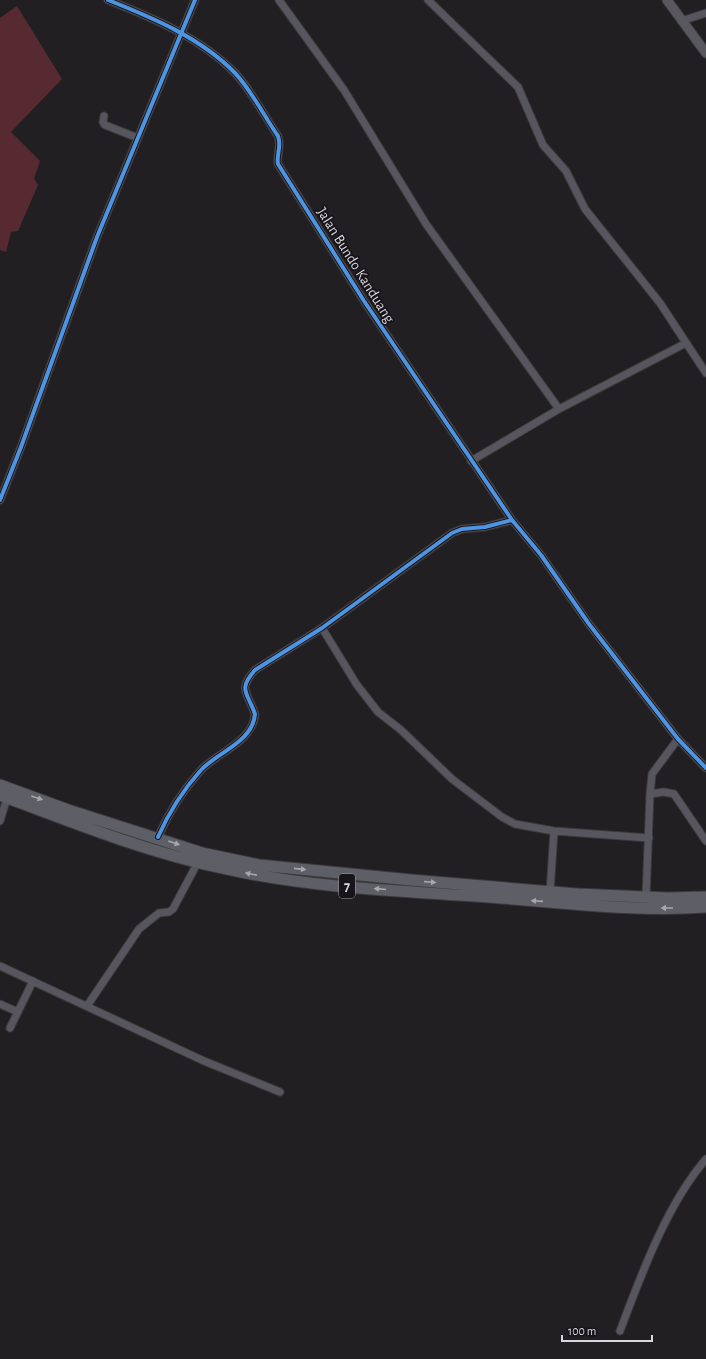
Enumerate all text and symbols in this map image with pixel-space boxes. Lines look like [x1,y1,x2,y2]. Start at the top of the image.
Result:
street label: Jalan Bundo Kanduang [314,205,397,326]
one-way arrow [31,795,43,801]
one-way arrow [168,840,180,846]
one-way arrow [294,866,306,873]
one-way arrow [245,871,257,877]
road number: 7 [339,874,355,898]
one-way arrow [424,878,436,885]
one-way arrow [374,886,386,892]
one-way arrow [531,898,543,904]
one-way arrow [660,905,673,911]
scale bar [562,1317,652,1343]
text: 100 m [568,1325,596,1337]

